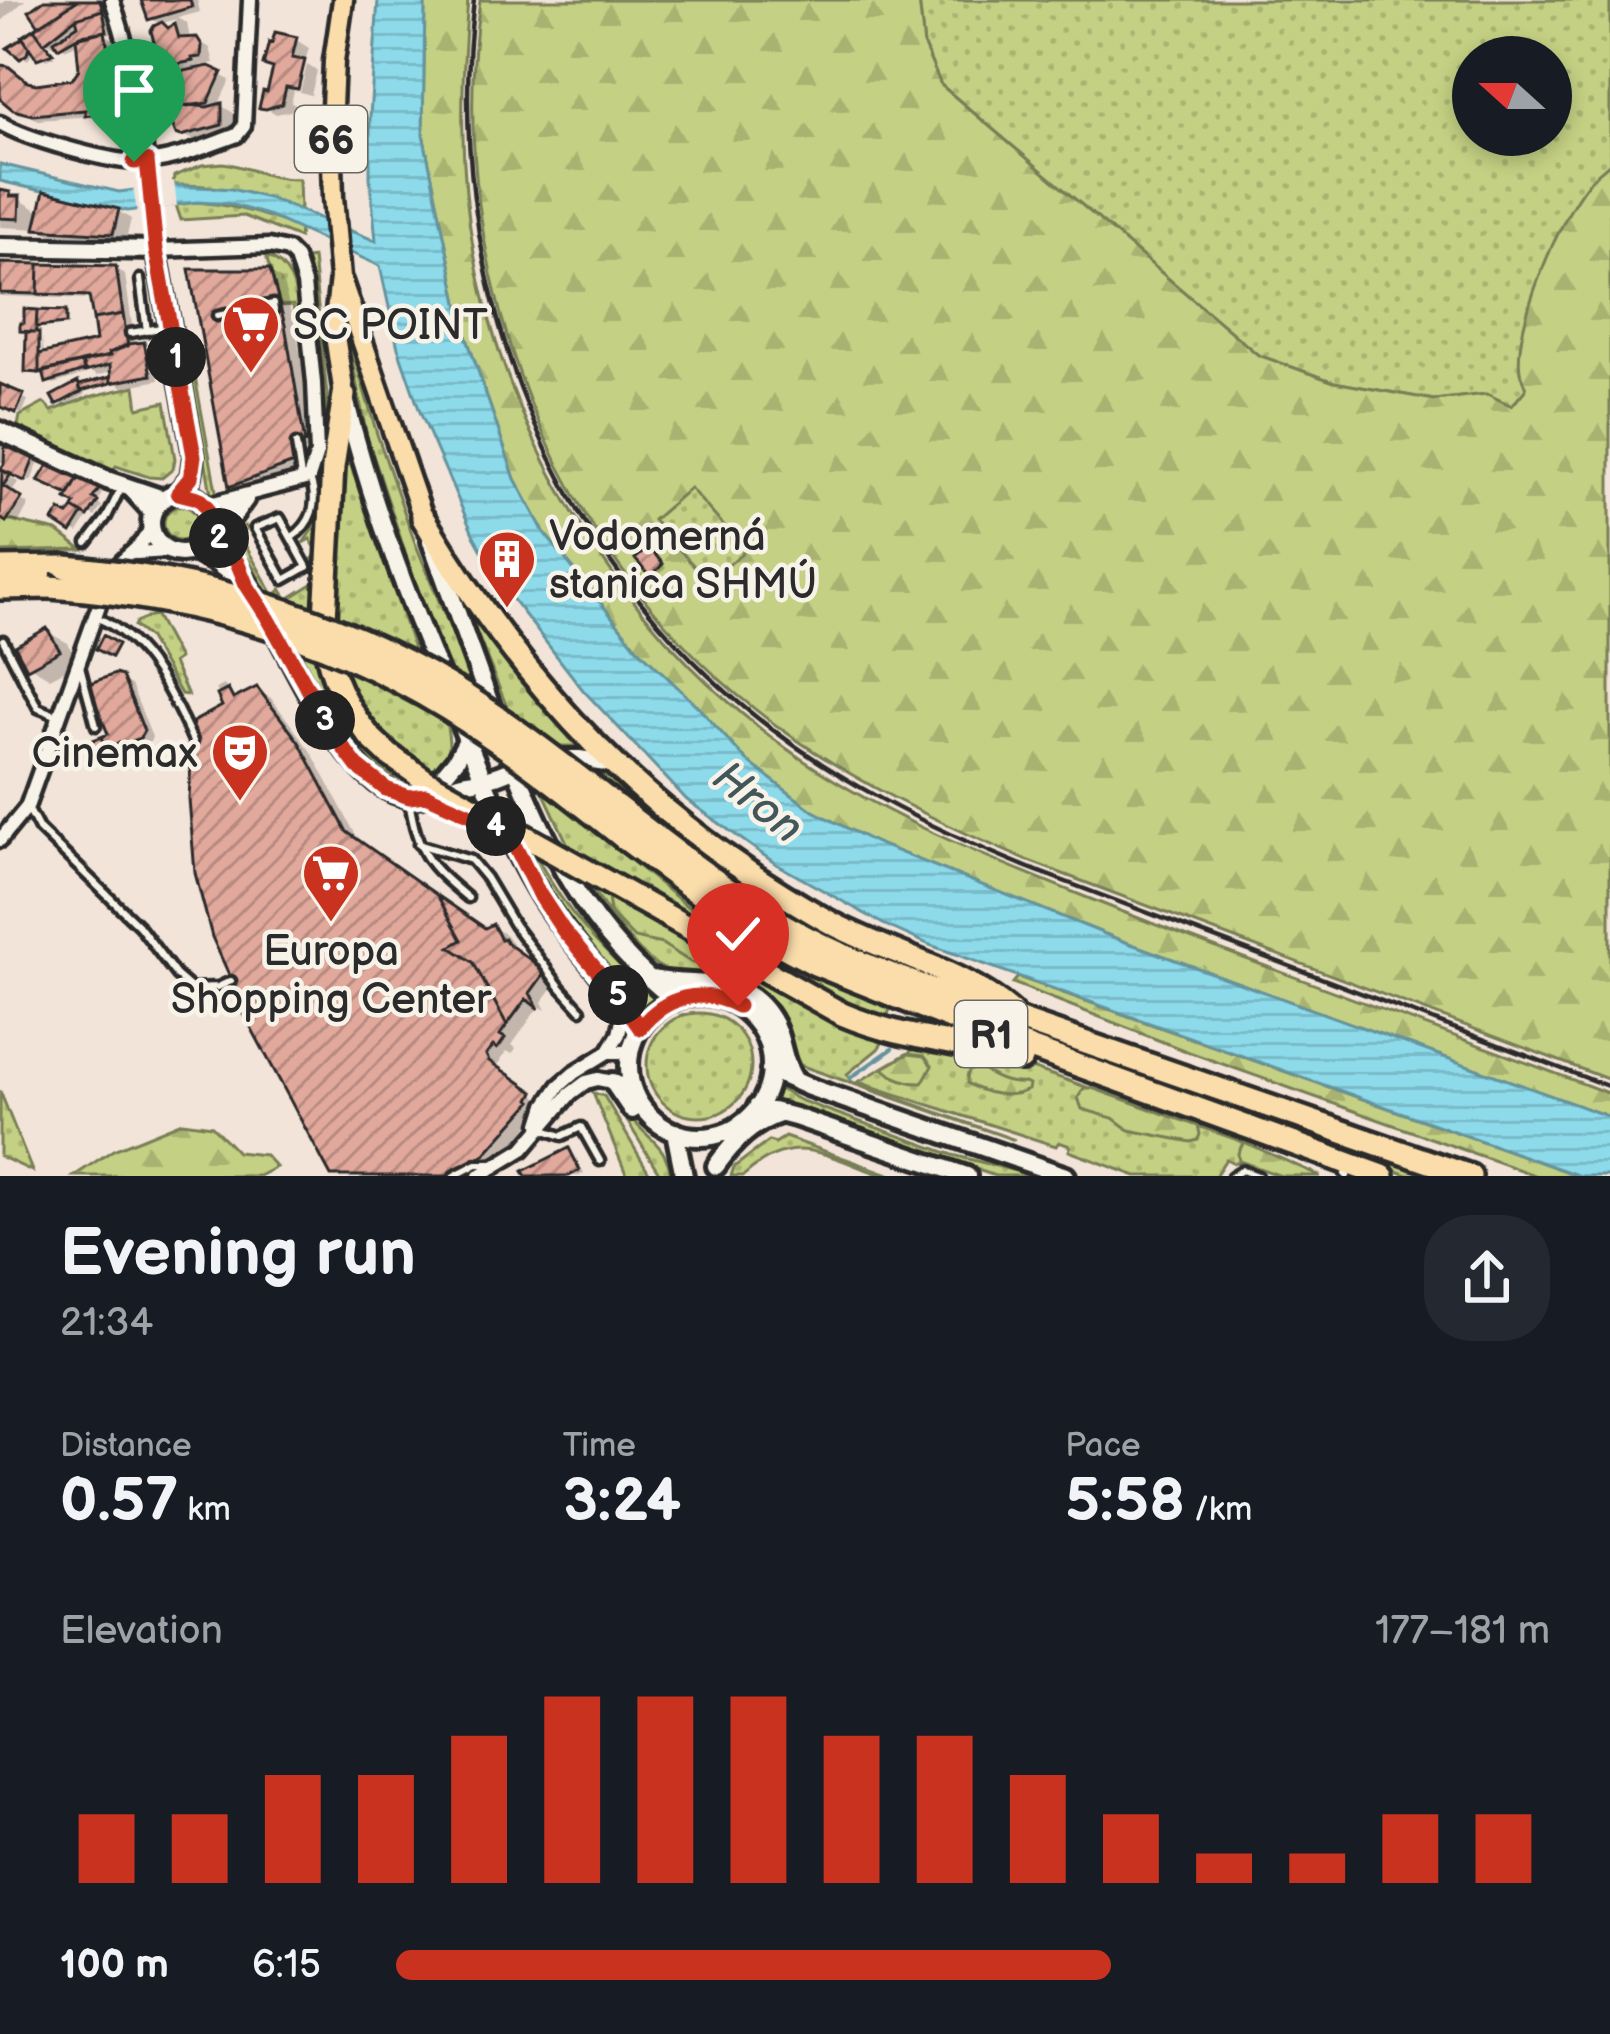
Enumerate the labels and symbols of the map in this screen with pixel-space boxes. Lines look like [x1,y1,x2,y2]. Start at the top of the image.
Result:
north arrow [1452,36,1572,156]
pin [83,39,185,162]
road number: 66 [295,106,367,172]
supermarket icon: SC POINT [220,293,282,375]
place label: SC POINT [293,301,488,352]
pin: 1 [146,327,206,387]
pin: 2 [189,508,249,568]
place label: Vodomerná stanica SHMÚ [549,512,817,611]
building icon: Vodomerná stanica SHMÚ [476,528,538,610]
pin: 3 [295,690,355,750]
theatre icon: Cinemax [209,721,271,803]
place label: Cinemax [32,729,198,780]
water label: Hron [701,750,814,856]
pin: 4 [466,796,526,856]
supermarket icon: Europa Shopping Center [300,842,362,924]
pin [687,883,789,1006]
place label: Europa Shopping Center [171,927,492,1026]
pin: 5 [588,965,648,1025]
road number: R1 [955,1001,1027,1067]

